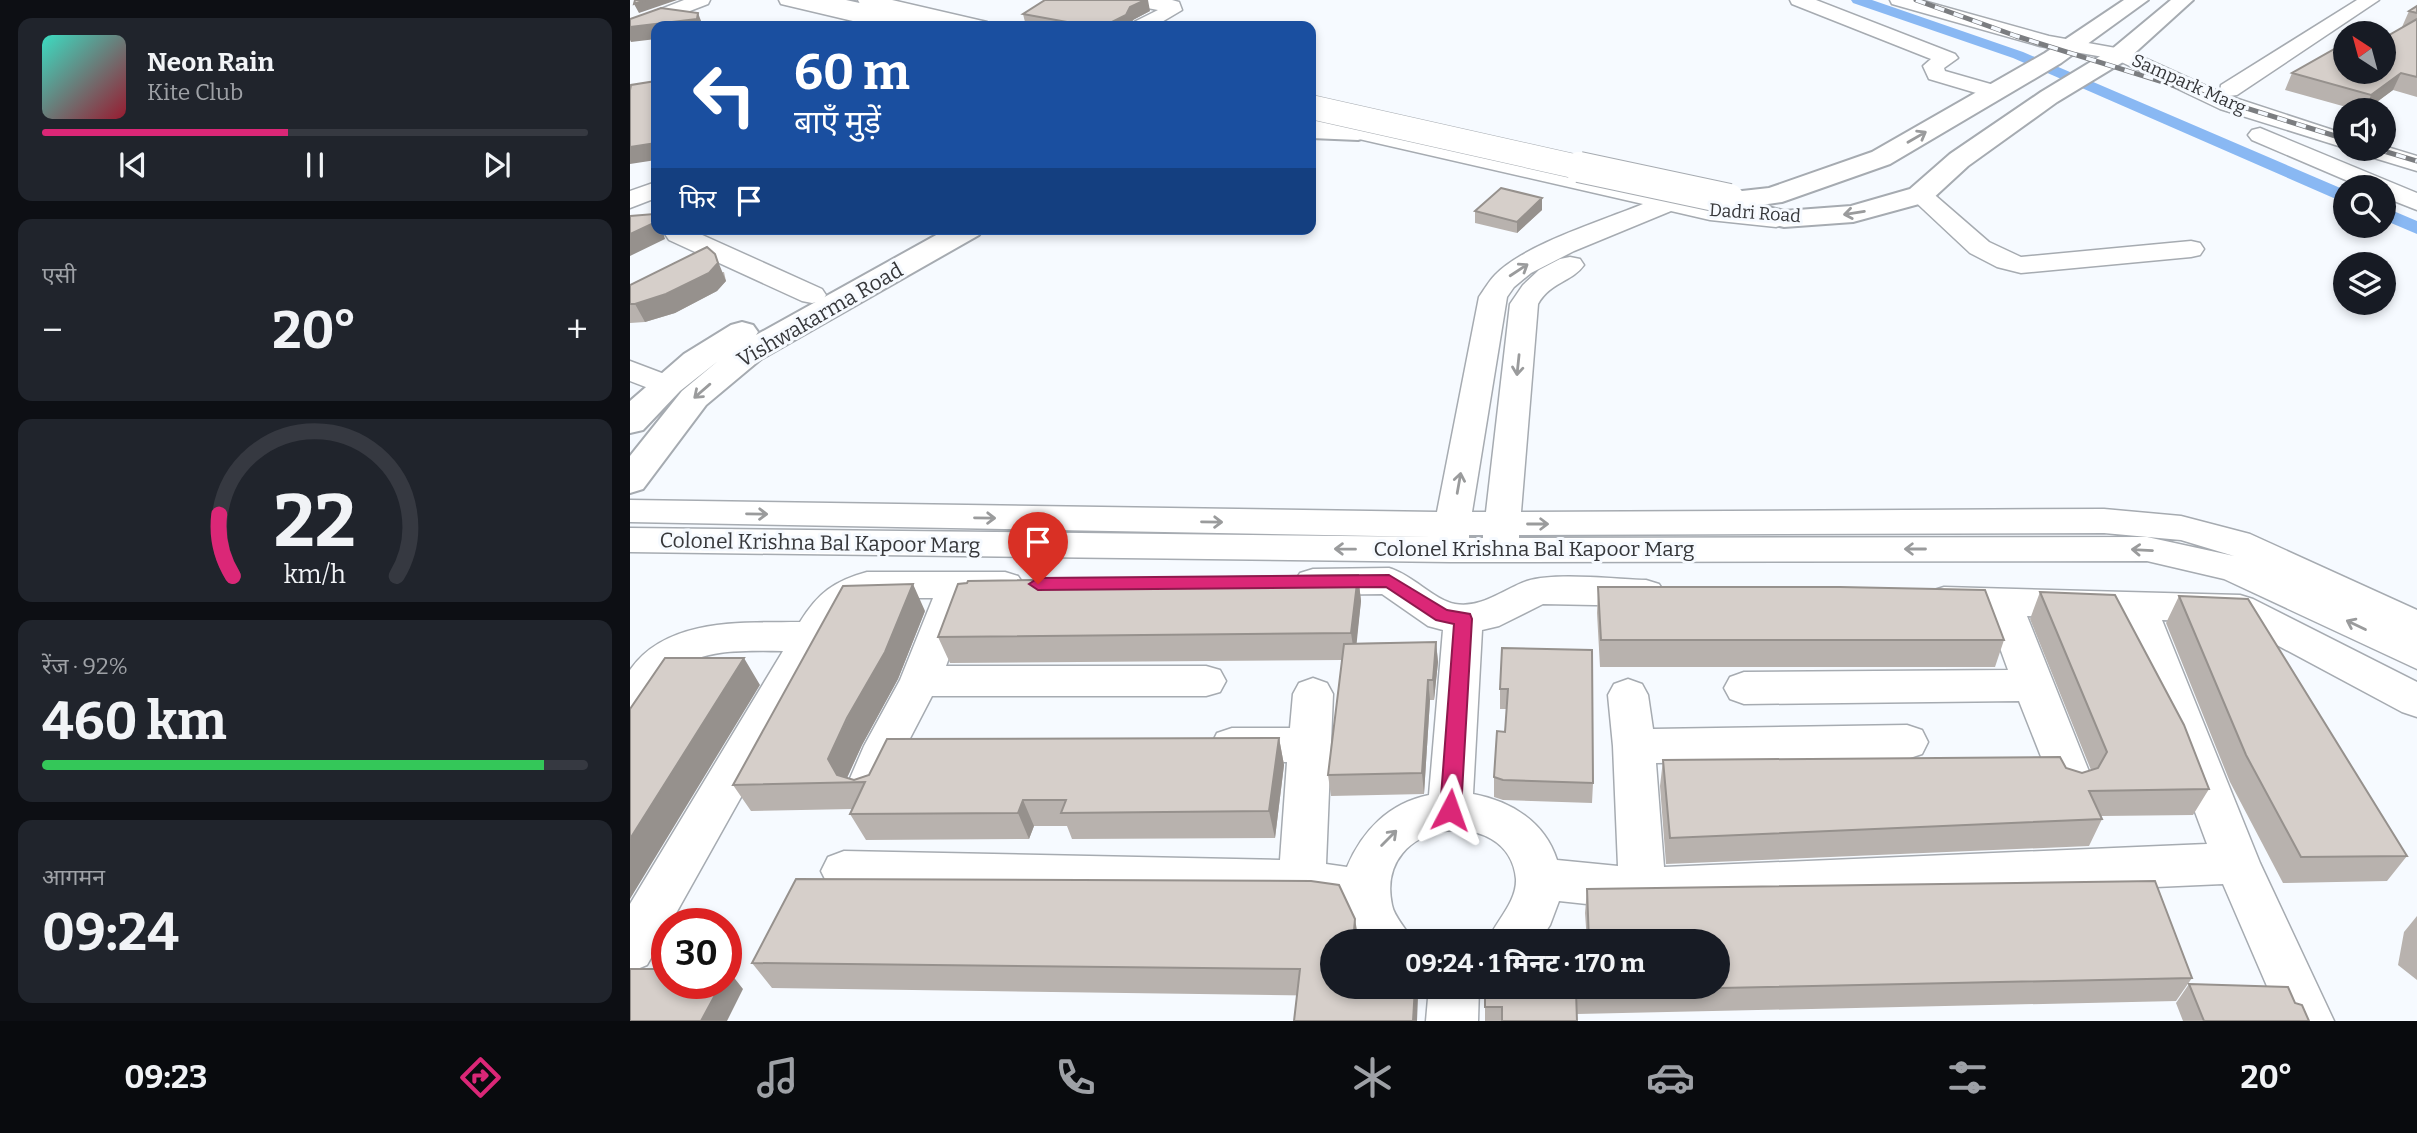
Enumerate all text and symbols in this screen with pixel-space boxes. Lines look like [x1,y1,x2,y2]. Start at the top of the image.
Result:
north arrow [2333,21,2396,84]
map controls [2333,21,2396,315]
text: 60 m [794,43,910,102]
text: Neon Rain [147,47,274,78]
icon: left [679,49,770,140]
street label: Sampark Marg [2128,49,2250,119]
text: Kite Club [147,78,243,106]
button: sound [2333,98,2396,161]
text: बाएँ मुड़ें [794,103,881,141]
one-way arrow [1906,130,1926,144]
icon: previous [114,146,152,184]
icon: pause [296,146,334,184]
icon: next [478,146,516,184]
button: search [2333,175,2396,238]
icon: arrive [730,182,768,220]
text: फिर [679,184,716,215]
street label: Dadri Road [1708,199,1802,227]
one-way arrow [1843,207,1866,220]
button: layers [2333,252,2396,315]
street label: Vishwakarma Road [732,257,908,373]
text: एसी [42,261,76,289]
one-way arrow [1509,262,1529,276]
text: 20° [272,299,357,362]
text: − [42,307,63,353]
text: + [566,307,588,353]
one-way arrow [1511,354,1524,376]
one-way arrow [693,383,711,399]
one-way arrow [1453,472,1467,495]
text: 22 [274,479,356,566]
one-way arrow [745,508,768,521]
one-way arrow [973,511,996,525]
pin [1008,512,1068,584]
one-way arrow [1200,515,1223,529]
one-way arrow [1526,517,1549,531]
icon: arrive [1019,523,1057,561]
street label: Colonel Krishna Bal Kapoor Marg [659,527,981,559]
street label: Colonel Krishna Bal Kapoor Marg [1374,536,1695,562]
one-way arrow [1333,542,1356,556]
one-way arrow [1904,542,1927,556]
one-way arrow [2132,543,2154,556]
text: km/h [284,560,346,590]
one-way arrow [2345,617,2366,630]
text: रेंज · 92% [42,652,128,680]
text: 460 km [42,690,227,753]
position arrow [1413,773,1487,847]
one-way arrow [1381,830,1398,847]
text: आगमन [42,863,105,891]
text: 09:24 [42,901,179,964]
speed limit sign: 30 [651,908,742,999]
text: 09:24 · 1 मिनट · 170 m [1405,948,1645,979]
icon: directions [456,1053,505,1102]
icon: music [753,1053,802,1102]
icon: phone [1051,1053,1100,1102]
icon: climate [1348,1053,1397,1102]
icon: car [1646,1053,1695,1102]
icon: filters [1943,1053,1992,1102]
text: 09:23 [124,1058,207,1096]
text: 20° [2241,1058,2293,1096]

